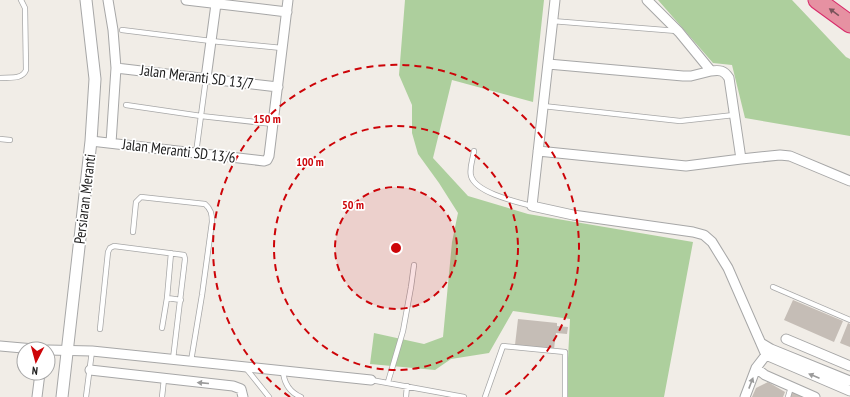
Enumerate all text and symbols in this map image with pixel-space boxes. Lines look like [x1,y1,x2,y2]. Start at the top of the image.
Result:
one-way arrow [828,8,839,16]
street label: Jalan Meranti SD 13/7 [138,60,255,93]
text: 150 m [253,111,281,126]
street label: Jalan Meranti SD 13/6 [120,134,237,167]
street label: Persiaran Meranti [70,153,99,245]
text: 100 m [296,154,324,169]
text: 50 m [342,197,364,212]
centre of rings [389,241,403,255]
north arrow [16,341,56,381]
text: N [31,364,39,378]
one-way arrow [808,372,820,378]
one-way arrow [748,376,754,388]
one-way arrow [197,380,209,386]

